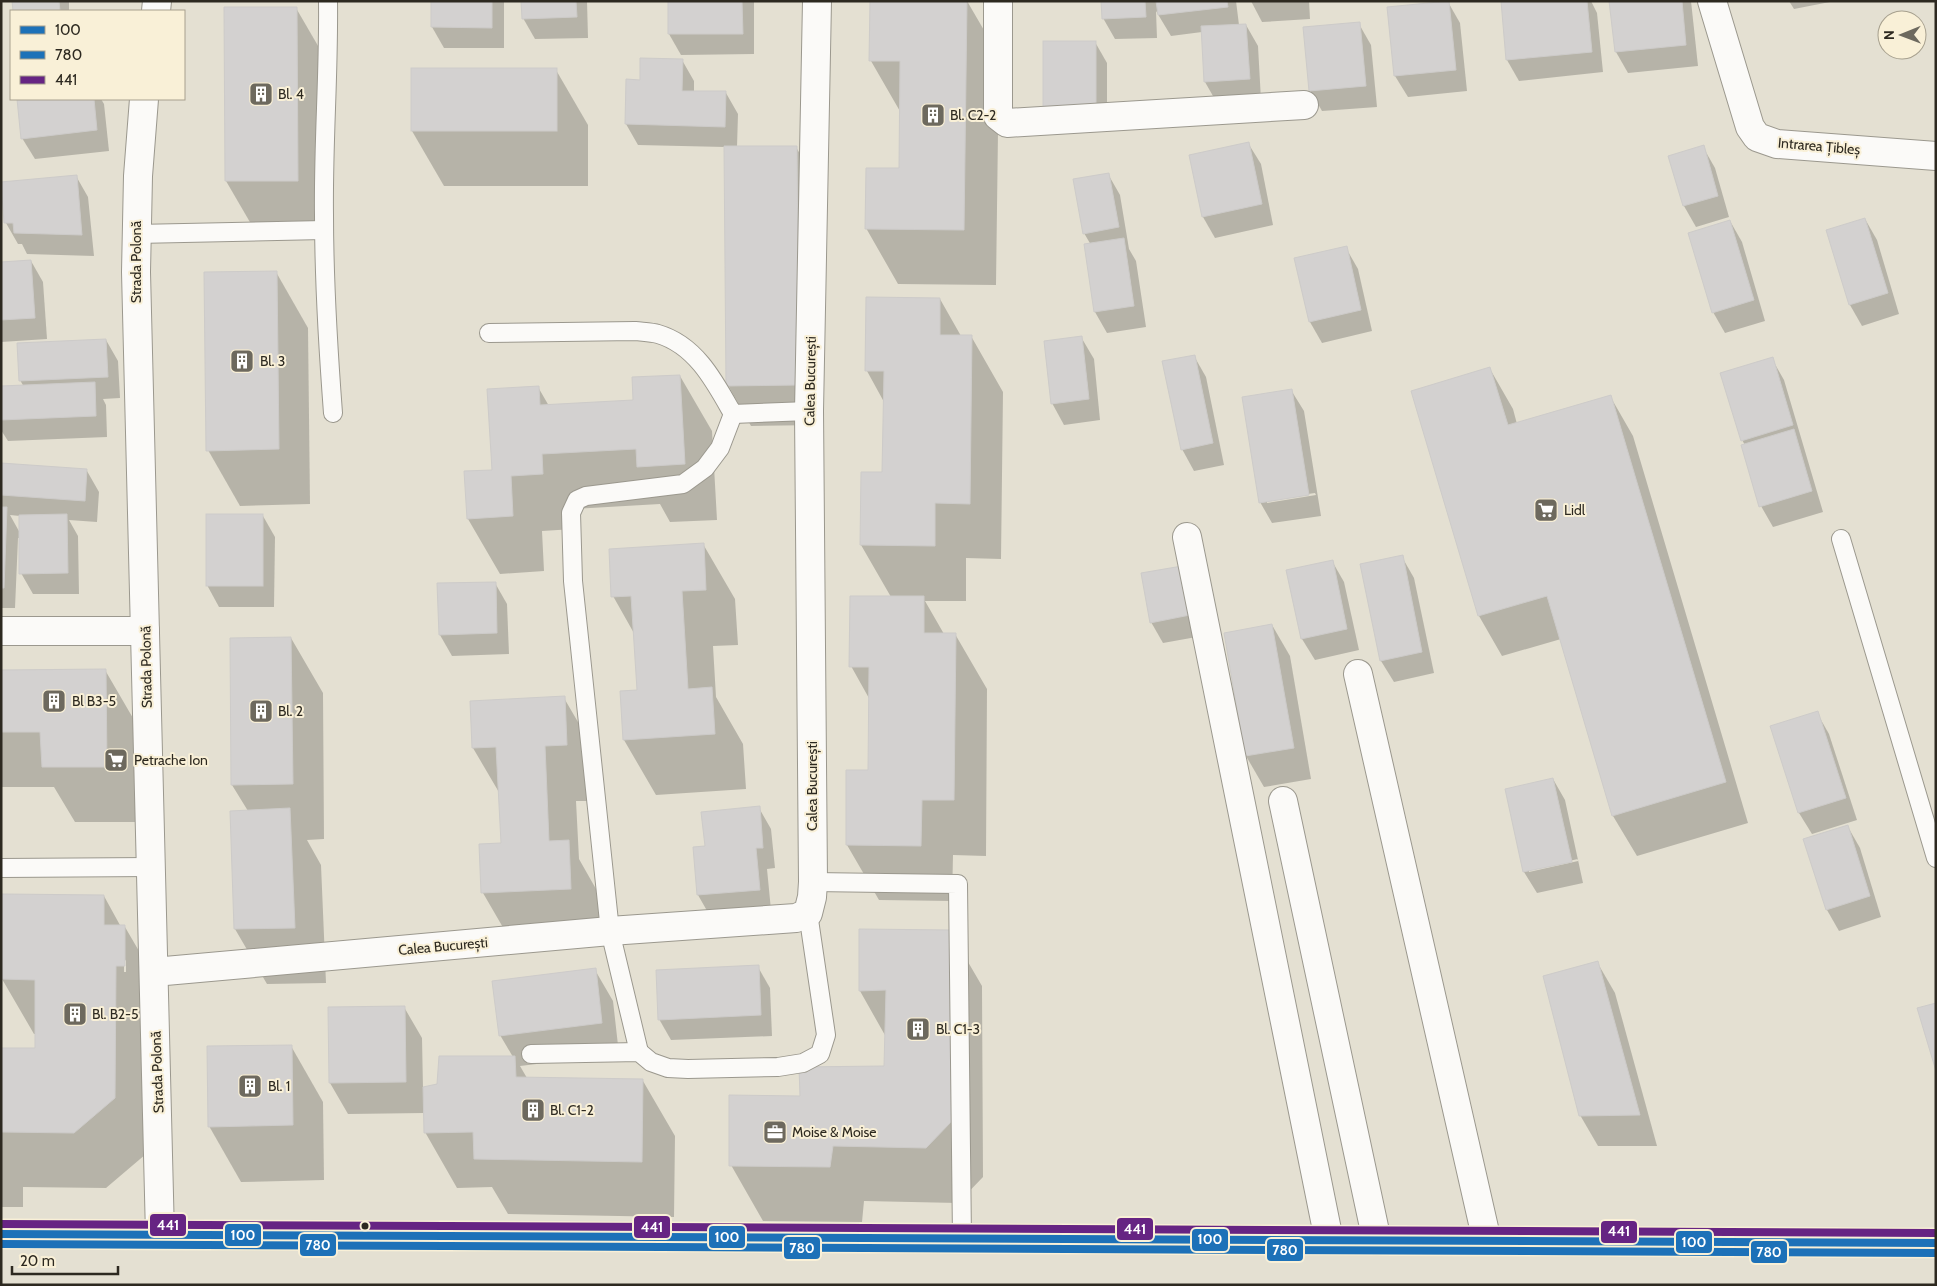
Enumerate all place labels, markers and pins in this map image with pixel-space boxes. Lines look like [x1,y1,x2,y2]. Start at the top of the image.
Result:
building icon: Bl. 4 [248,81,274,107]
place label: Bl. 4 [278,85,304,103]
building icon: Bl. C2-2 [920,102,946,128]
place label: Bl. C2-2 [950,106,996,124]
building icon: Bl. 3 [229,348,255,374]
place label: Bl. 3 [260,352,285,370]
supermarket icon: Lidl [1533,497,1559,523]
place label: Lidl [1564,501,1586,519]
building icon: Bl B3-5 [41,688,67,714]
place label: Bl B3-5 [72,692,116,710]
building icon: Bl. 2 [248,698,274,724]
place label: Bl. 2 [278,702,303,720]
supermarket icon: Petrache Ion [103,747,129,773]
place label: Petrache Ion [134,751,208,769]
building icon: Bl. B2-5 [62,1001,88,1027]
place label: Bl. B2-5 [92,1005,139,1023]
building icon: Bl. C1-3 [905,1016,931,1042]
place label: Bl. C1-3 [936,1020,980,1038]
building icon: Bl. 1 [237,1073,263,1099]
place label: Bl. 1 [268,1077,290,1095]
building icon: Bl. C1-2 [520,1097,546,1123]
place label: Bl. C1-2 [550,1101,594,1119]
office icon: Moise & Moise [762,1119,788,1145]
place label: Moise & Moise [792,1123,877,1141]
unlabelled marker [360,1221,370,1231]

